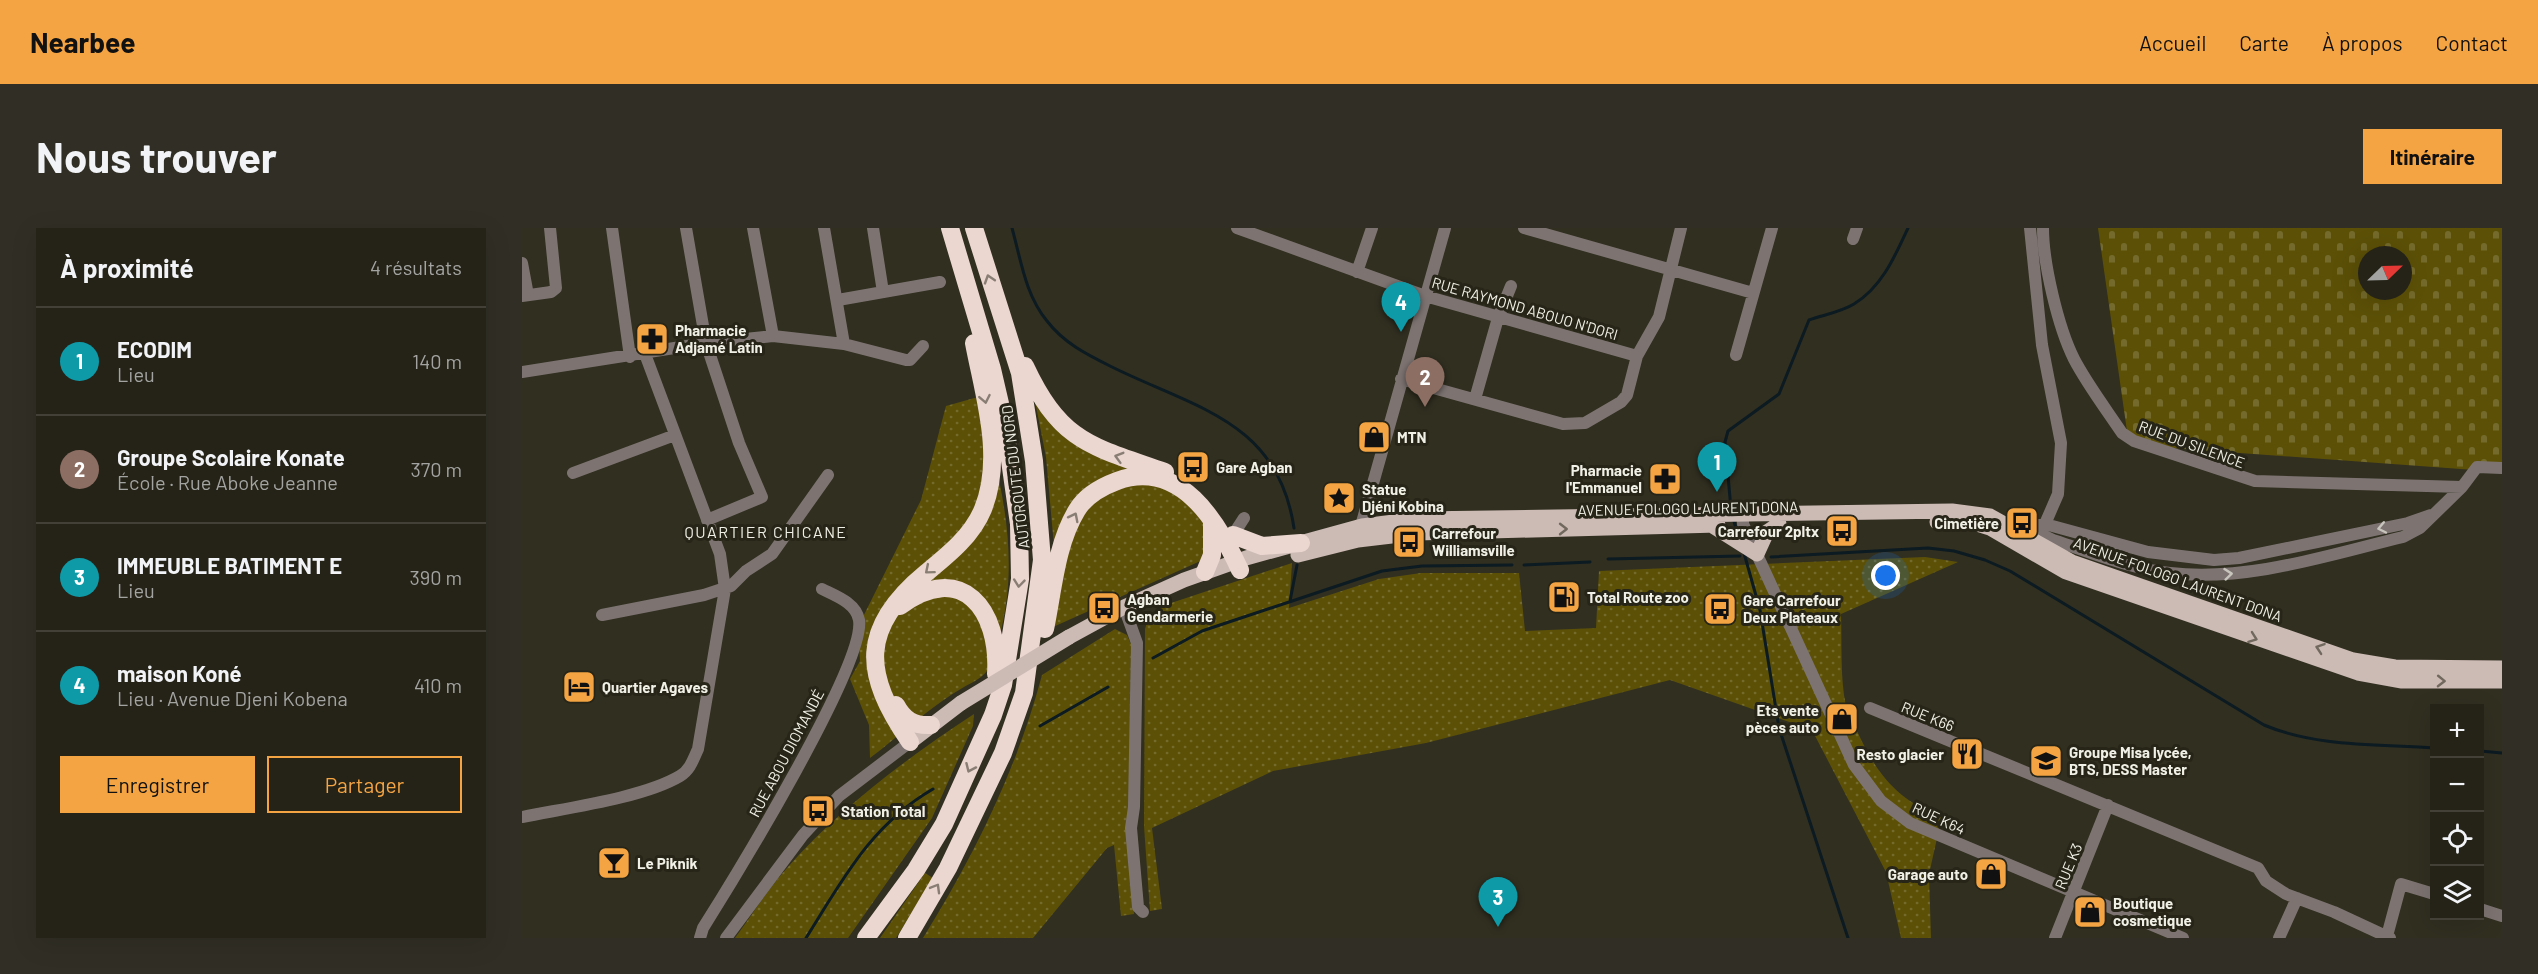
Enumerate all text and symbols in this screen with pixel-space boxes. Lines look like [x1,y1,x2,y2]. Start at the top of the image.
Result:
text: Nearbee [30,25,136,59]
text: Accueil [2139,30,2206,55]
text: Carte [2239,30,2289,55]
text: À propos [2322,30,2403,55]
text: Contact [2436,30,2508,55]
button: Itinéraire [2363,129,2502,184]
text: Nous trouver [36,131,277,181]
north arrow [2358,246,2412,300]
text: À proximité [60,252,194,283]
text: 4 résultats [370,255,462,279]
street label: RUE RAYMOND ABOUO N'DORI [1430,273,1620,343]
one-way arrow [984,274,996,285]
pin: 4 [1382,282,1420,332]
pharmacy icon: Pharmacie Adjamé Latin [634,321,670,357]
place label: Pharmacie Adjamé Latin [675,321,763,356]
text: ECODIM [117,336,192,362]
text: 1 [76,349,83,373]
text: 140 m [412,349,462,373]
pin: 2 [1406,358,1444,407]
text: Lieu [117,362,155,386]
one-way arrow [978,394,990,403]
street label: AUTOROUTE DU NORD [997,404,1033,550]
street label: RUE DU SILENCE [2137,416,2247,472]
shop icon: MTN [1356,419,1392,455]
place label: MTN [1397,428,1427,446]
pin: 1 [1698,442,1736,492]
text: Groupe Scolaire Konate [117,444,345,470]
bus stop icon: Gare Agban [1175,449,1211,485]
one-way arrow [1114,451,1124,464]
text: 2 [74,457,85,481]
text: 370 m [410,457,462,481]
place label: Gare Agban [1216,458,1293,476]
place label: Pharmacie l'Emmanuel [1566,461,1642,496]
pharmacy icon: Pharmacie l'Emmanuel [1647,461,1683,497]
text: École · Rue Aboke Jeanne [117,470,338,494]
place icon: Statue Djéni Kobina [1321,480,1357,516]
place label: Statue Djéni Kobina [1362,480,1444,515]
street label: AVENUE FOLOGO LAURENT DONA [1577,497,1799,519]
bus stop icon: Cimetière [2004,505,2040,541]
one-way arrow [1067,512,1078,523]
bus stop icon: Carrefour 2pltx [1824,513,1860,549]
place label: Cimetière [1934,514,1999,532]
one-way arrow [2377,521,2387,534]
district label: QUARTIER CHICANE [685,522,847,541]
place label: Carrefour 2pltx [1718,522,1819,540]
one-way arrow [1558,523,1567,535]
bus stop icon: Carrefour Williamsville [1391,524,1427,560]
place label: Carrefour Williamsville [1432,524,1515,559]
street label: AVENUE FOLOGO LAURENT DONA [2071,533,2285,625]
text: IMMEUBLE BATIMENT E [117,552,342,578]
your location [1871,561,1900,590]
one-way arrow [925,563,936,574]
text: 3 [74,565,85,589]
text: 390 m [409,565,462,589]
one-way arrow [2223,568,2232,580]
text: Lieu [117,578,155,602]
one-way arrow [1013,578,1026,588]
fuel station icon: Total Route zoo [1546,579,1582,615]
place label: Total Route zoo [1587,588,1689,606]
bus stop icon: Agban Gendarmerie [1086,590,1122,626]
place label: Agban Gendarmerie [1127,590,1213,625]
bus stop icon: Gare Carrefour Deux Plateaux [1702,591,1738,627]
place label: Gare Carrefour Deux Plateaux [1743,591,1841,626]
one-way arrow [2247,630,2258,643]
one-way arrow [2315,643,2326,656]
text: maison Koné [117,660,242,686]
hotel icon: Quartier Agaves [561,669,597,705]
text: 4 [73,673,86,697]
text: 410 m [414,673,462,697]
one-way arrow [2437,675,2446,687]
place label: Quartier Agaves [602,678,708,696]
text: Lieu · Avenue Djeni Kobena [117,686,348,710]
street label: RUE ABOU DIOMANDÉ [745,686,827,820]
street label: RUE K66 [1899,697,1957,735]
place label: Ets vente pèces auto [1746,701,1819,736]
shop icon: Ets vente pèces auto [1824,701,1860,737]
map controls [2430,704,2484,920]
button: + [2430,704,2484,758]
restaurant icon: Resto glacier [1949,736,1985,772]
school or university icon: Groupe Misa lycée, BTS, DESS Master [2028,743,2064,779]
place label: Groupe Misa lycée, BTS, DESS Master [2069,743,2192,778]
place label: Resto glacier [1857,745,1944,763]
button: Enregistrer [60,756,255,813]
button: Partager [267,756,462,813]
button: − [2430,758,2484,812]
one-way arrow [965,762,977,773]
bus stop icon: Station Total [800,793,836,829]
street label: RUE K64 [1910,798,1968,838]
place label: Station Total [841,802,925,820]
button: locate [2430,812,2484,866]
street label: RUE K3 [2051,840,2085,892]
bar icon: Le Piknik [596,845,632,881]
place label: Le Piknik [637,854,698,872]
shop icon: Garage auto [1973,856,2009,892]
place label: Garage auto [1888,865,1968,883]
button: layers [2430,866,2484,920]
pin: 3 [1478,878,1518,927]
one-way arrow [929,883,941,894]
shop icon: Boutique cosmetique [2072,894,2108,930]
place label: Boutique cosmetique [2113,894,2192,929]

